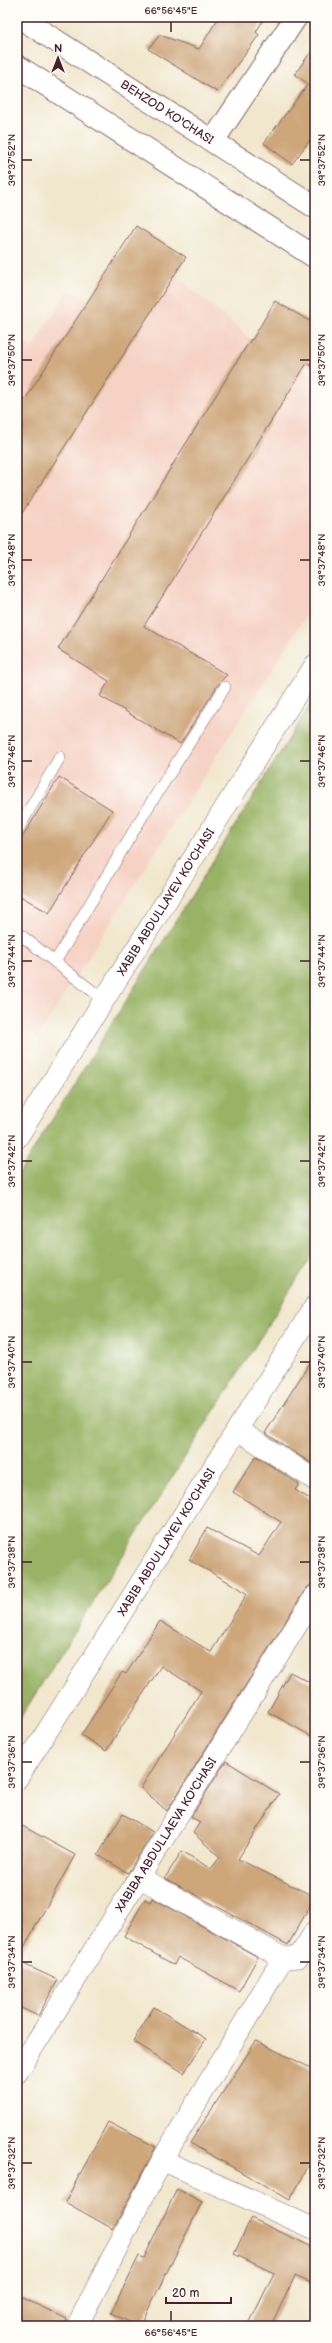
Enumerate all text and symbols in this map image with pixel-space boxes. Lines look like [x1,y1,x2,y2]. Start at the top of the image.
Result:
text: 66°56'45"E [145,5,198,17]
north arrow [38,38,78,78]
text: N [54,42,62,55]
street label: BEHZOD KO'CHASI [118,77,217,148]
text: 39°37'52"N [6,134,18,186]
text: 39°37'52"N [316,134,328,186]
text: 39°37'50"N [6,334,18,386]
text: 39°37'50"N [316,334,328,386]
text: 39°37'48"N [6,533,18,587]
text: 39°37'48"N [316,533,328,587]
text: 39°37'46"N [6,734,18,788]
text: 39°37'46"N [316,734,328,788]
street label: XABIB ABDULLAYEV KO'CHASI [113,825,218,979]
text: 39°37'44"N [6,934,18,988]
text: 39°37'44"N [316,934,328,988]
text: 39°37'42"N [6,1134,18,1188]
text: 39°37'42"N [316,1134,328,1188]
text: 39°37'40"N [6,1335,18,1389]
text: 39°37'40"N [316,1335,328,1389]
street label: XABIB ABDULLAYEV KO'CHASI [114,1465,218,1619]
text: 39°37'38"N [6,1535,18,1589]
text: 39°37'38"N [316,1535,328,1589]
text: 39°37'36"N [6,1735,18,1789]
text: 39°37'36"N [316,1735,328,1789]
street label: XABIBA ABDULLAEVA KO'CHASI [111,1754,220,1916]
text: 39°37'34"N [6,1935,18,1989]
text: 39°37'34"N [316,1935,328,1989]
text: 39°37'32"N [6,2136,18,2190]
text: 39°37'32"N [316,2136,328,2190]
scale bar [166,2279,231,2305]
text: 20 m [172,2286,199,2301]
text: 66°56'45"E [145,2327,198,2339]

